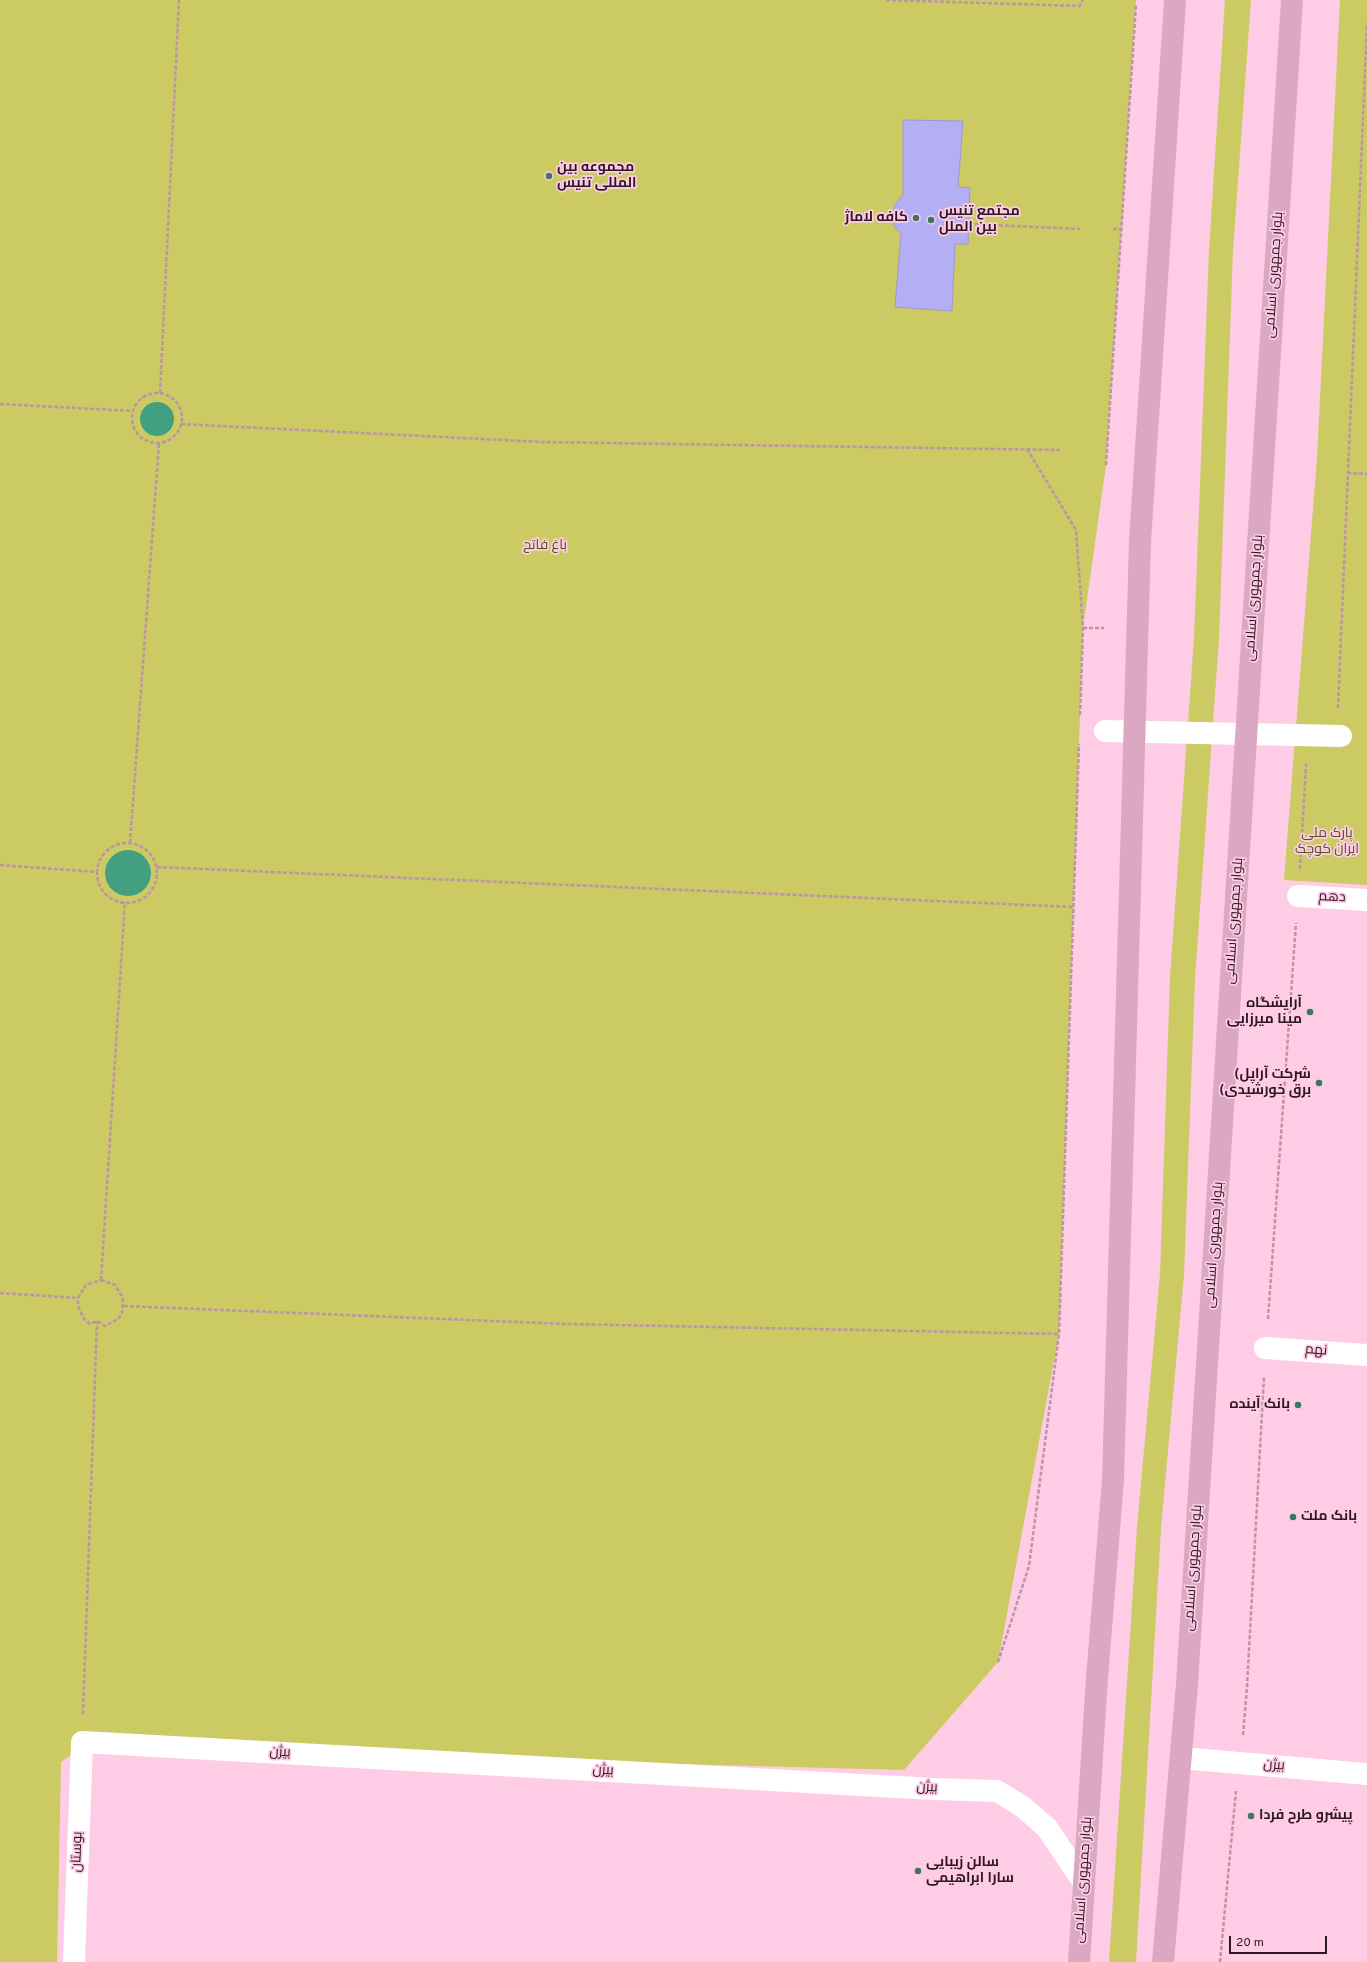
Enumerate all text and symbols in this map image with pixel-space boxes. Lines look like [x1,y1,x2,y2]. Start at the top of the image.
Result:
place label: مجموعه بین المللی تنیس [557,160,636,192]
marker: مجموعه بین المللی تنیس [544,171,554,181]
place label: مجتمع تنیس بین الملل [939,204,1020,236]
place label: کافه لاماژ [845,210,908,226]
street label: بلوار جمهوری اسلامی [1262,211,1288,339]
marker: کافه لاماژ [911,213,921,223]
marker: مجتمع تنیس بین الملل [926,215,936,225]
street label: بلوار جمهوری اسلامی [1242,534,1268,662]
park label: باغ فاتح [523,538,567,554]
park label: پارک ملی ایران کوچک [1295,826,1359,858]
street label: بلوار جمهوری اسلامی [1222,857,1248,985]
street label: دهم [1318,889,1346,907]
place label: آرایشگاه مینا میرزایی [1227,996,1302,1028]
marker: آرایشگاه مینا میرزایی [1305,1007,1315,1017]
place label: (شرکت آراپل (برق خورشیدی [1219,1067,1311,1100]
marker: (شرکت آراپل (برق خورشیدی [1314,1078,1324,1088]
street label: بلوار جمهوری اسلامی [1202,1181,1228,1309]
street label: نهم [1304,1342,1328,1360]
place label: بانک آینده [1230,1397,1290,1413]
marker: بانک آینده [1293,1400,1303,1410]
street label: بلوار جمهوری اسلامی [1181,1504,1207,1632]
place label: بانک ملت [1301,1509,1357,1525]
marker: بانک ملت [1288,1512,1298,1522]
street label: بیژن [269,1744,291,1762]
street label: بیژن [1263,1757,1285,1775]
street label: بیژن [592,1762,614,1780]
street label: بیژن [916,1779,938,1797]
place label: پیشرو طرح فردا [1259,1808,1353,1824]
marker: پیشرو طرح فردا [1246,1811,1256,1821]
street label: بلوار جمهوری اسلامی [1071,1816,1097,1944]
street label: بوستان [69,1831,87,1873]
place label: سالن زیبایی سارا ابراهیمی [926,1855,1014,1888]
marker: سالن زیبایی سارا ابراهیمی [913,1866,923,1876]
scale bar [1231,1928,1329,1954]
text: 20 m [1236,1935,1264,1951]

